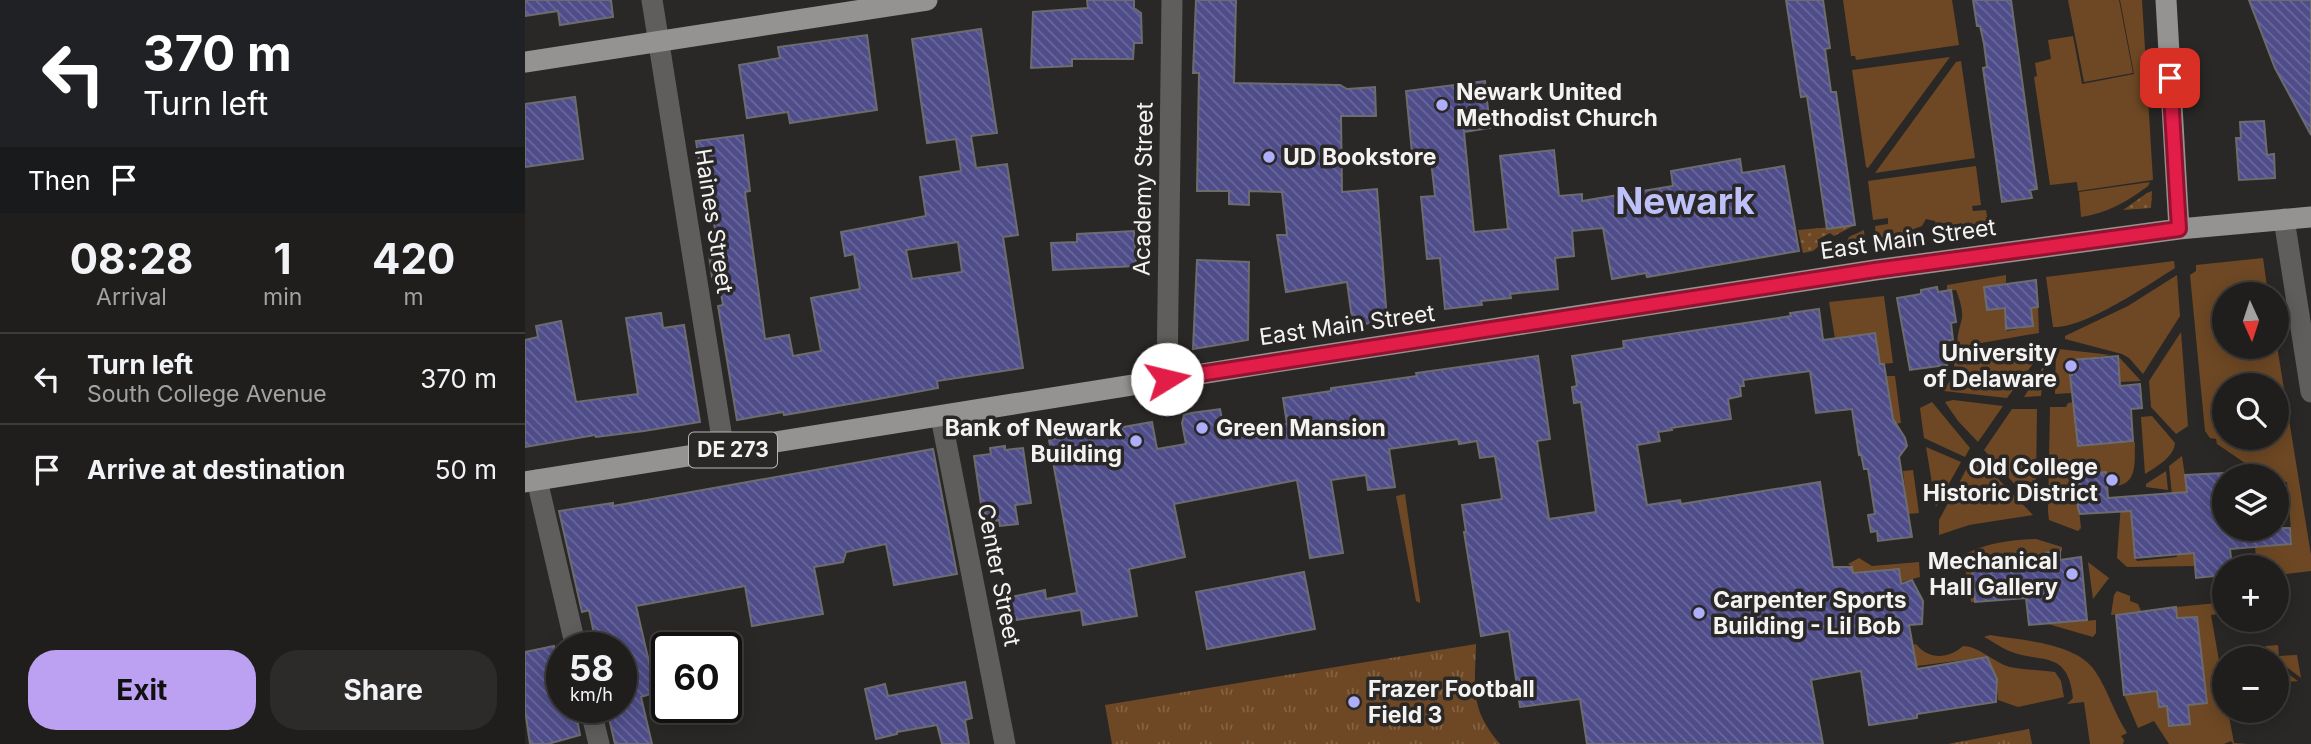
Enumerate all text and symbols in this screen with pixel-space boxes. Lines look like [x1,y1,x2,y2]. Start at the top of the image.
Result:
text: 370 m [143,24,292,83]
icon: left [28,28,119,119]
pin [2140,48,2200,108]
icon: arrive [2151,59,2189,97]
place label: Newark United Methodist Church [1456,78,1658,132]
text: Turn left [143,84,268,123]
marker: Newark United Methodist Church [1434,97,1450,113]
street label: Academy Street [1127,101,1159,276]
place label: UD Bookstore [1283,143,1436,171]
street label: Haines Street [689,147,739,296]
marker: UD Bookstore [1261,149,1277,165]
icon: arrive [105,161,143,199]
text: Then [28,165,91,196]
district label: Newark [1615,178,1755,223]
street label: East Main Street [1818,213,1998,265]
text: 08:28 [70,233,193,284]
text: 1 [274,233,292,284]
text: 420 [372,233,455,284]
north arrow [2212,282,2289,359]
map controls [2212,282,2289,723]
text: Arrival [96,283,167,311]
text: min [263,283,302,311]
text: m [404,283,424,311]
street label: East Main Street [1257,299,1437,351]
place label: University of Delaware [1923,339,2057,393]
position arrow [1130,342,1204,416]
text: Turn left [87,349,193,380]
marker: University of Delaware [2063,358,2079,374]
icon: left [28,360,66,398]
text: 370 m [420,363,497,394]
button: search [2212,373,2289,450]
text: South College Avenue [87,380,327,408]
place label: Bank of Newark Building [945,414,1123,468]
place label: Green Mansion [1216,414,1386,442]
marker: Green Mansion [1194,420,1210,436]
road number: DE 273 [689,433,777,468]
marker: Bank of Newark Building [1128,433,1144,449]
icon: arrive [28,451,66,489]
place label: Old College Historic District [1923,453,2099,507]
text: Arrive at destination [87,454,346,485]
text: 50 m [435,454,497,485]
button: layers [2212,464,2289,541]
marker: Old College Historic District [2104,472,2120,488]
street label: Center Street [971,501,1027,649]
place label: Mechanical Hall Gallery [1928,547,2058,601]
button: + [2212,555,2289,632]
marker: Mechanical Hall Gallery [2064,566,2080,582]
place label: Carpenter Sports Building - Lil Bob [1713,586,1907,640]
marker: Carpenter Sports Building - Lil Bob [1691,605,1707,621]
speed limit sign: 60 [651,632,742,723]
button: − [2212,646,2289,723]
text: 58 [569,647,614,689]
button: Exit [28,650,256,730]
button: Share [270,650,497,730]
place label: Frazer Football Field 3 [1368,675,1535,729]
text: km/h [570,684,613,705]
marker: Frazer Football Field 3 [1346,694,1362,710]

